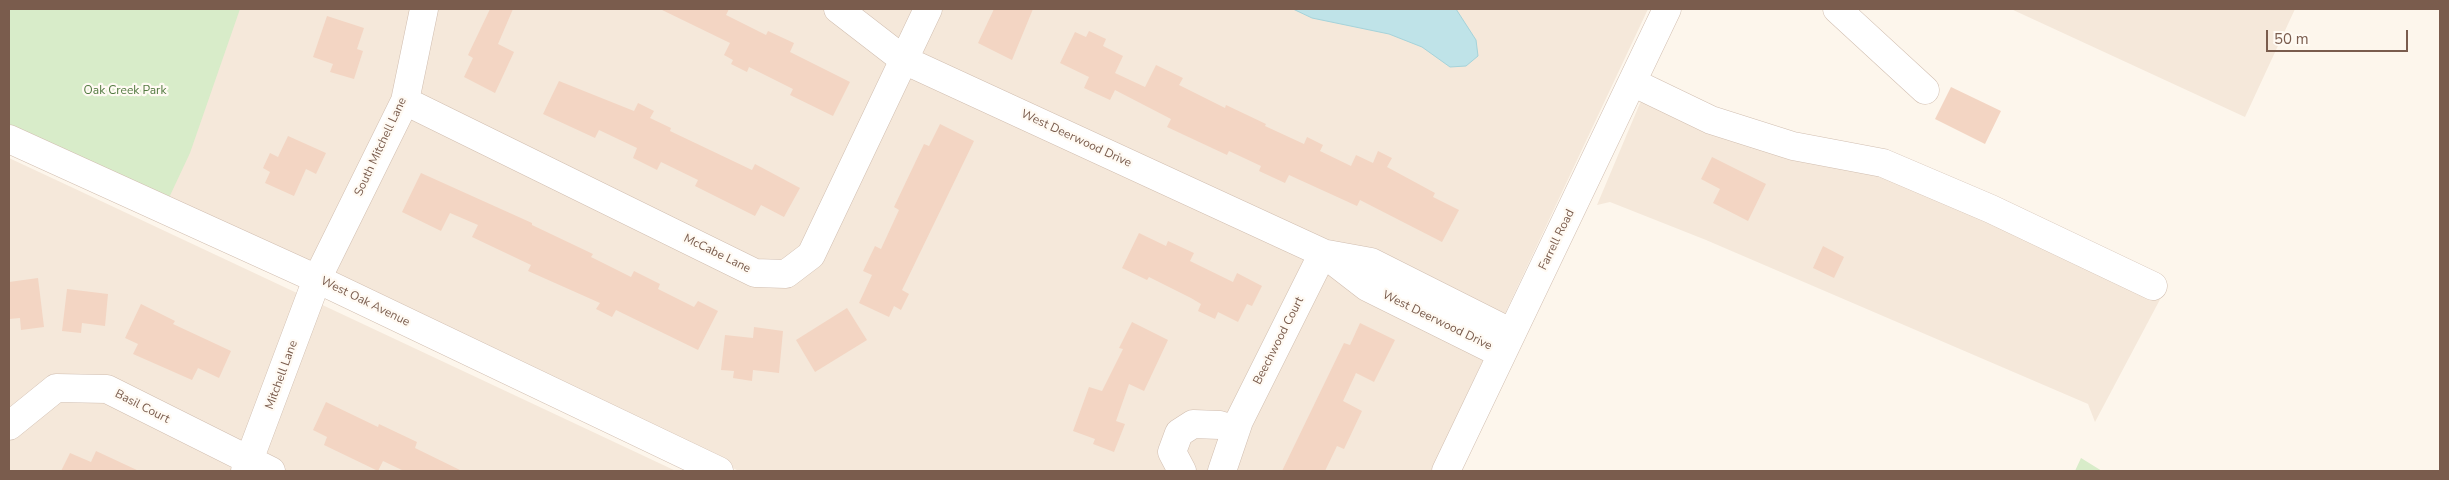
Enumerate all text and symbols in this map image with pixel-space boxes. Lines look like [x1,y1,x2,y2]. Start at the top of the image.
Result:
scale bar [2269,20,2412,52]
text: 50 m [2274,29,2309,49]
park label: Oak Creek Park [84,84,166,98]
street label: South Mitchell Lane [352,95,410,199]
street label: West Deerwood Drive [1019,107,1133,171]
street label: Farrell Road [1536,207,1578,273]
street label: McCabe Lane [681,232,753,276]
street label: West Oak Avenue [318,274,412,330]
street label: West Deerwood Drive [1380,288,1494,354]
street label: Beechwood Court [1251,295,1307,387]
street label: Mitchell Lane [263,339,301,411]
street label: Basil Court [112,387,172,427]

